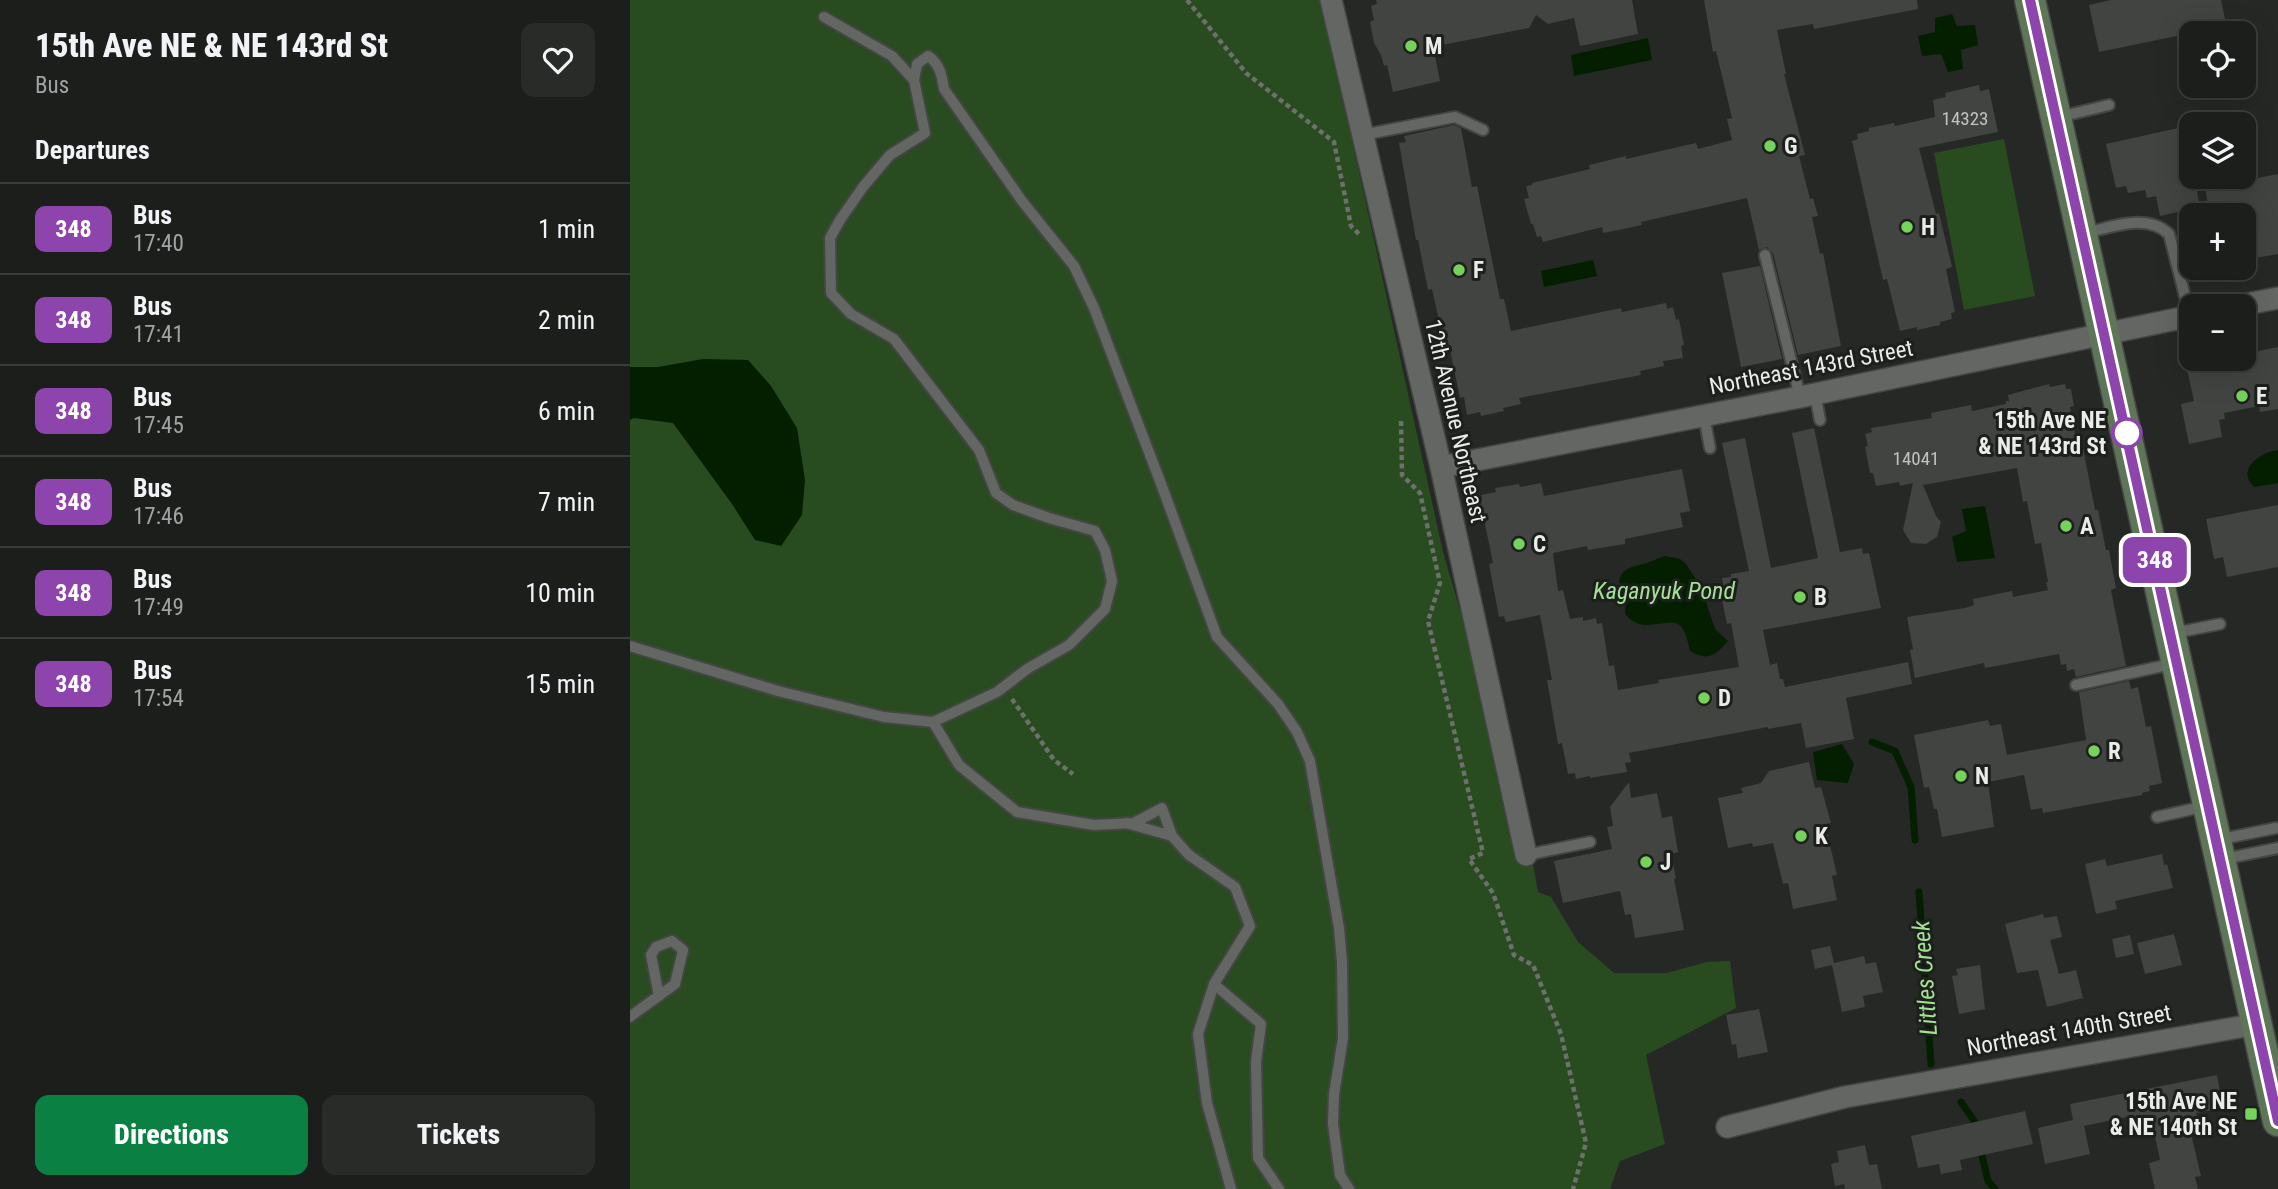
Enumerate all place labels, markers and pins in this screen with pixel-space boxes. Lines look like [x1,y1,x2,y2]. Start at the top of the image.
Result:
place label: M [1425,33,1442,60]
marker: M [1403,38,1419,54]
place label: G [1784,133,1797,160]
marker: G [1762,138,1778,154]
place label: H [1921,214,1935,241]
marker: H [1899,219,1915,235]
place label: F [1473,257,1484,284]
marker: F [1451,262,1467,278]
place label: E [2256,383,2267,410]
marker: E [2234,388,2250,404]
place label: 15th Ave NE & NE 143rd St [1978,407,2106,460]
marker: 15th Ave NE & NE 143rd St [2112,418,2142,448]
place label: A [2080,513,2094,540]
marker: A [2058,518,2074,534]
place label: C [1533,531,1546,558]
marker: C [1511,536,1527,552]
place label: B [1814,584,1827,611]
marker: B [1792,589,1808,605]
place label: D [1718,685,1731,712]
marker: D [1696,690,1712,706]
place label: R [2108,738,2121,765]
marker: R [2086,743,2102,759]
place label: N [1975,763,1989,790]
marker: N [1953,768,1969,784]
place label: K [1815,823,1828,850]
marker: K [1793,828,1809,844]
place label: J [1660,849,1671,876]
marker: J [1638,854,1654,870]
place label: 15th Ave NE & NE 140th St [2110,1088,2237,1141]
marker: 15th Ave NE & NE 140th St [2243,1106,2259,1122]

